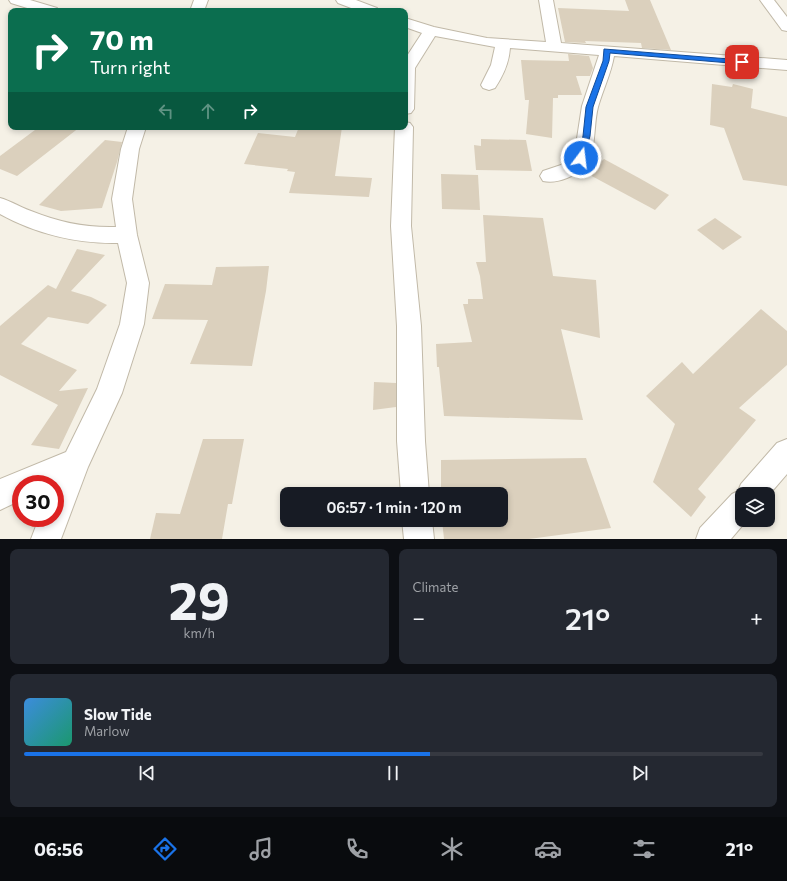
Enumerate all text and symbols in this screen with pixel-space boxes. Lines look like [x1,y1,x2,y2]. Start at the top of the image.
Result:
text: 70 m [90,22,154,56]
icon: right [24,24,76,76]
pin [725,45,759,79]
icon: arrive [731,51,753,73]
text: Turn right [90,56,170,78]
icon: left [155,100,177,122]
icon: ahead [197,100,219,122]
icon: right [239,100,261,122]
position arrow [560,137,602,179]
speed limit sign: 30 [12,475,64,527]
map controls [735,487,775,527]
button: layers [735,487,775,527]
text: 06:57 · 1 min · 120 m [326,498,462,516]
text: 29 [169,567,230,631]
text: Climate [413,579,458,595]
text: 21° [565,599,610,636]
text: − [413,604,425,631]
text: + [750,604,763,631]
text: km/h [183,625,215,641]
text: Slow Tide [84,705,152,723]
text: Marlow [84,723,130,739]
icon: previous [136,762,158,784]
icon: pause [382,762,404,784]
icon: next [629,762,651,784]
icon: directions [151,835,179,863]
icon: music [247,835,275,863]
icon: phone [343,835,371,863]
icon: climate [438,835,466,863]
icon: car [534,835,562,863]
icon: filters [630,835,658,863]
text: 06:56 [34,838,83,860]
text: 21° [726,838,753,860]

